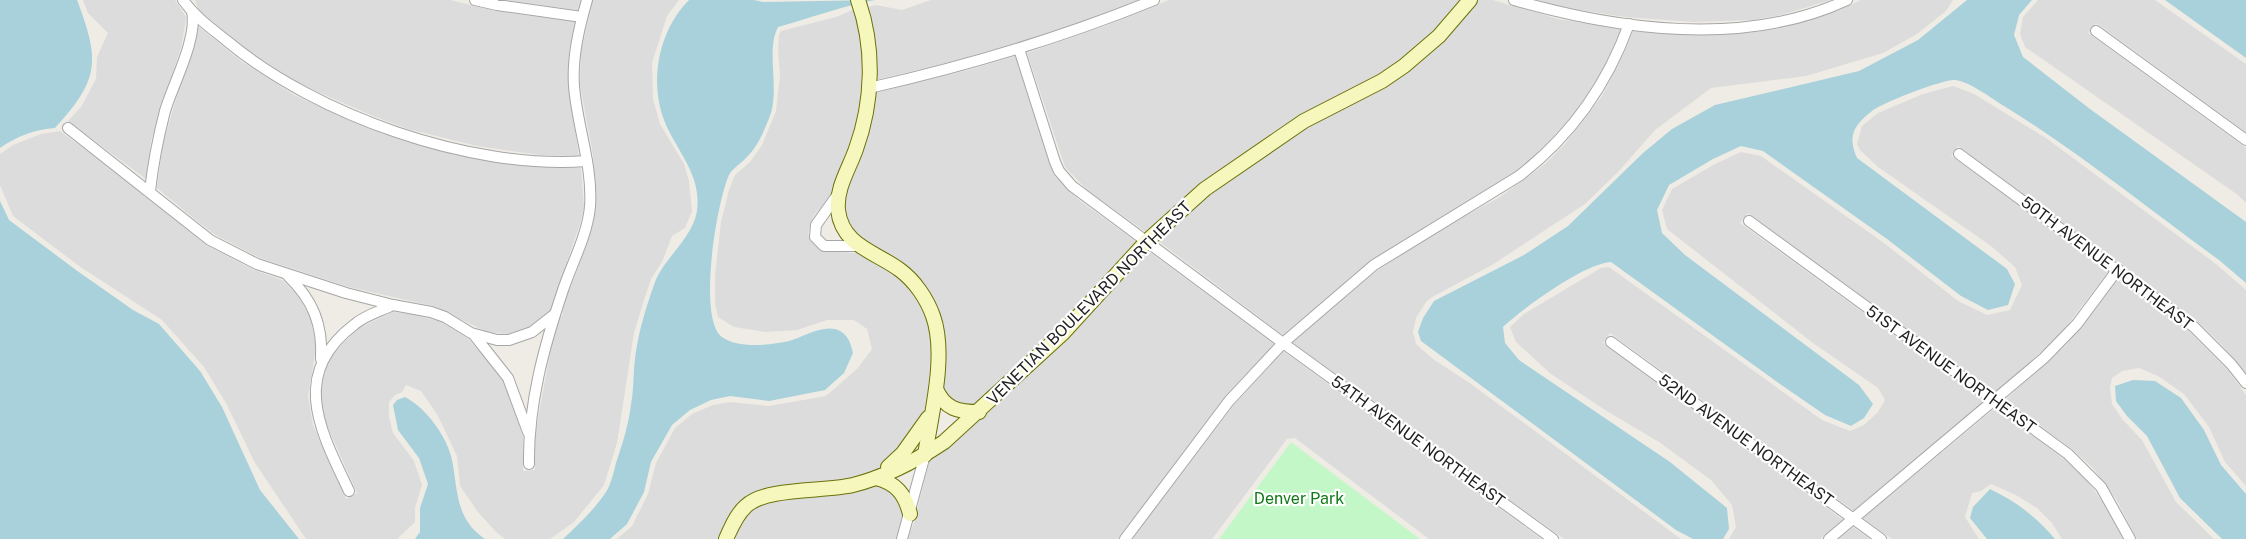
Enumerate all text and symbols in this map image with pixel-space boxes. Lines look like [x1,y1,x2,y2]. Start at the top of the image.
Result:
street label: 50TH AVENUE NORTHEAST [2017,192,2197,334]
street label: VENETIAN BOULEVARD NORTHEAST [983,197,1195,409]
street label: 51ST AVENUE NORTHEAST [1862,301,2040,437]
street label: 52ND AVENUE NORTHEAST [1655,370,1837,510]
street label: 54TH AVENUE NORTHEAST [1327,372,1509,511]
park label: Denver Park [1254,489,1344,508]

